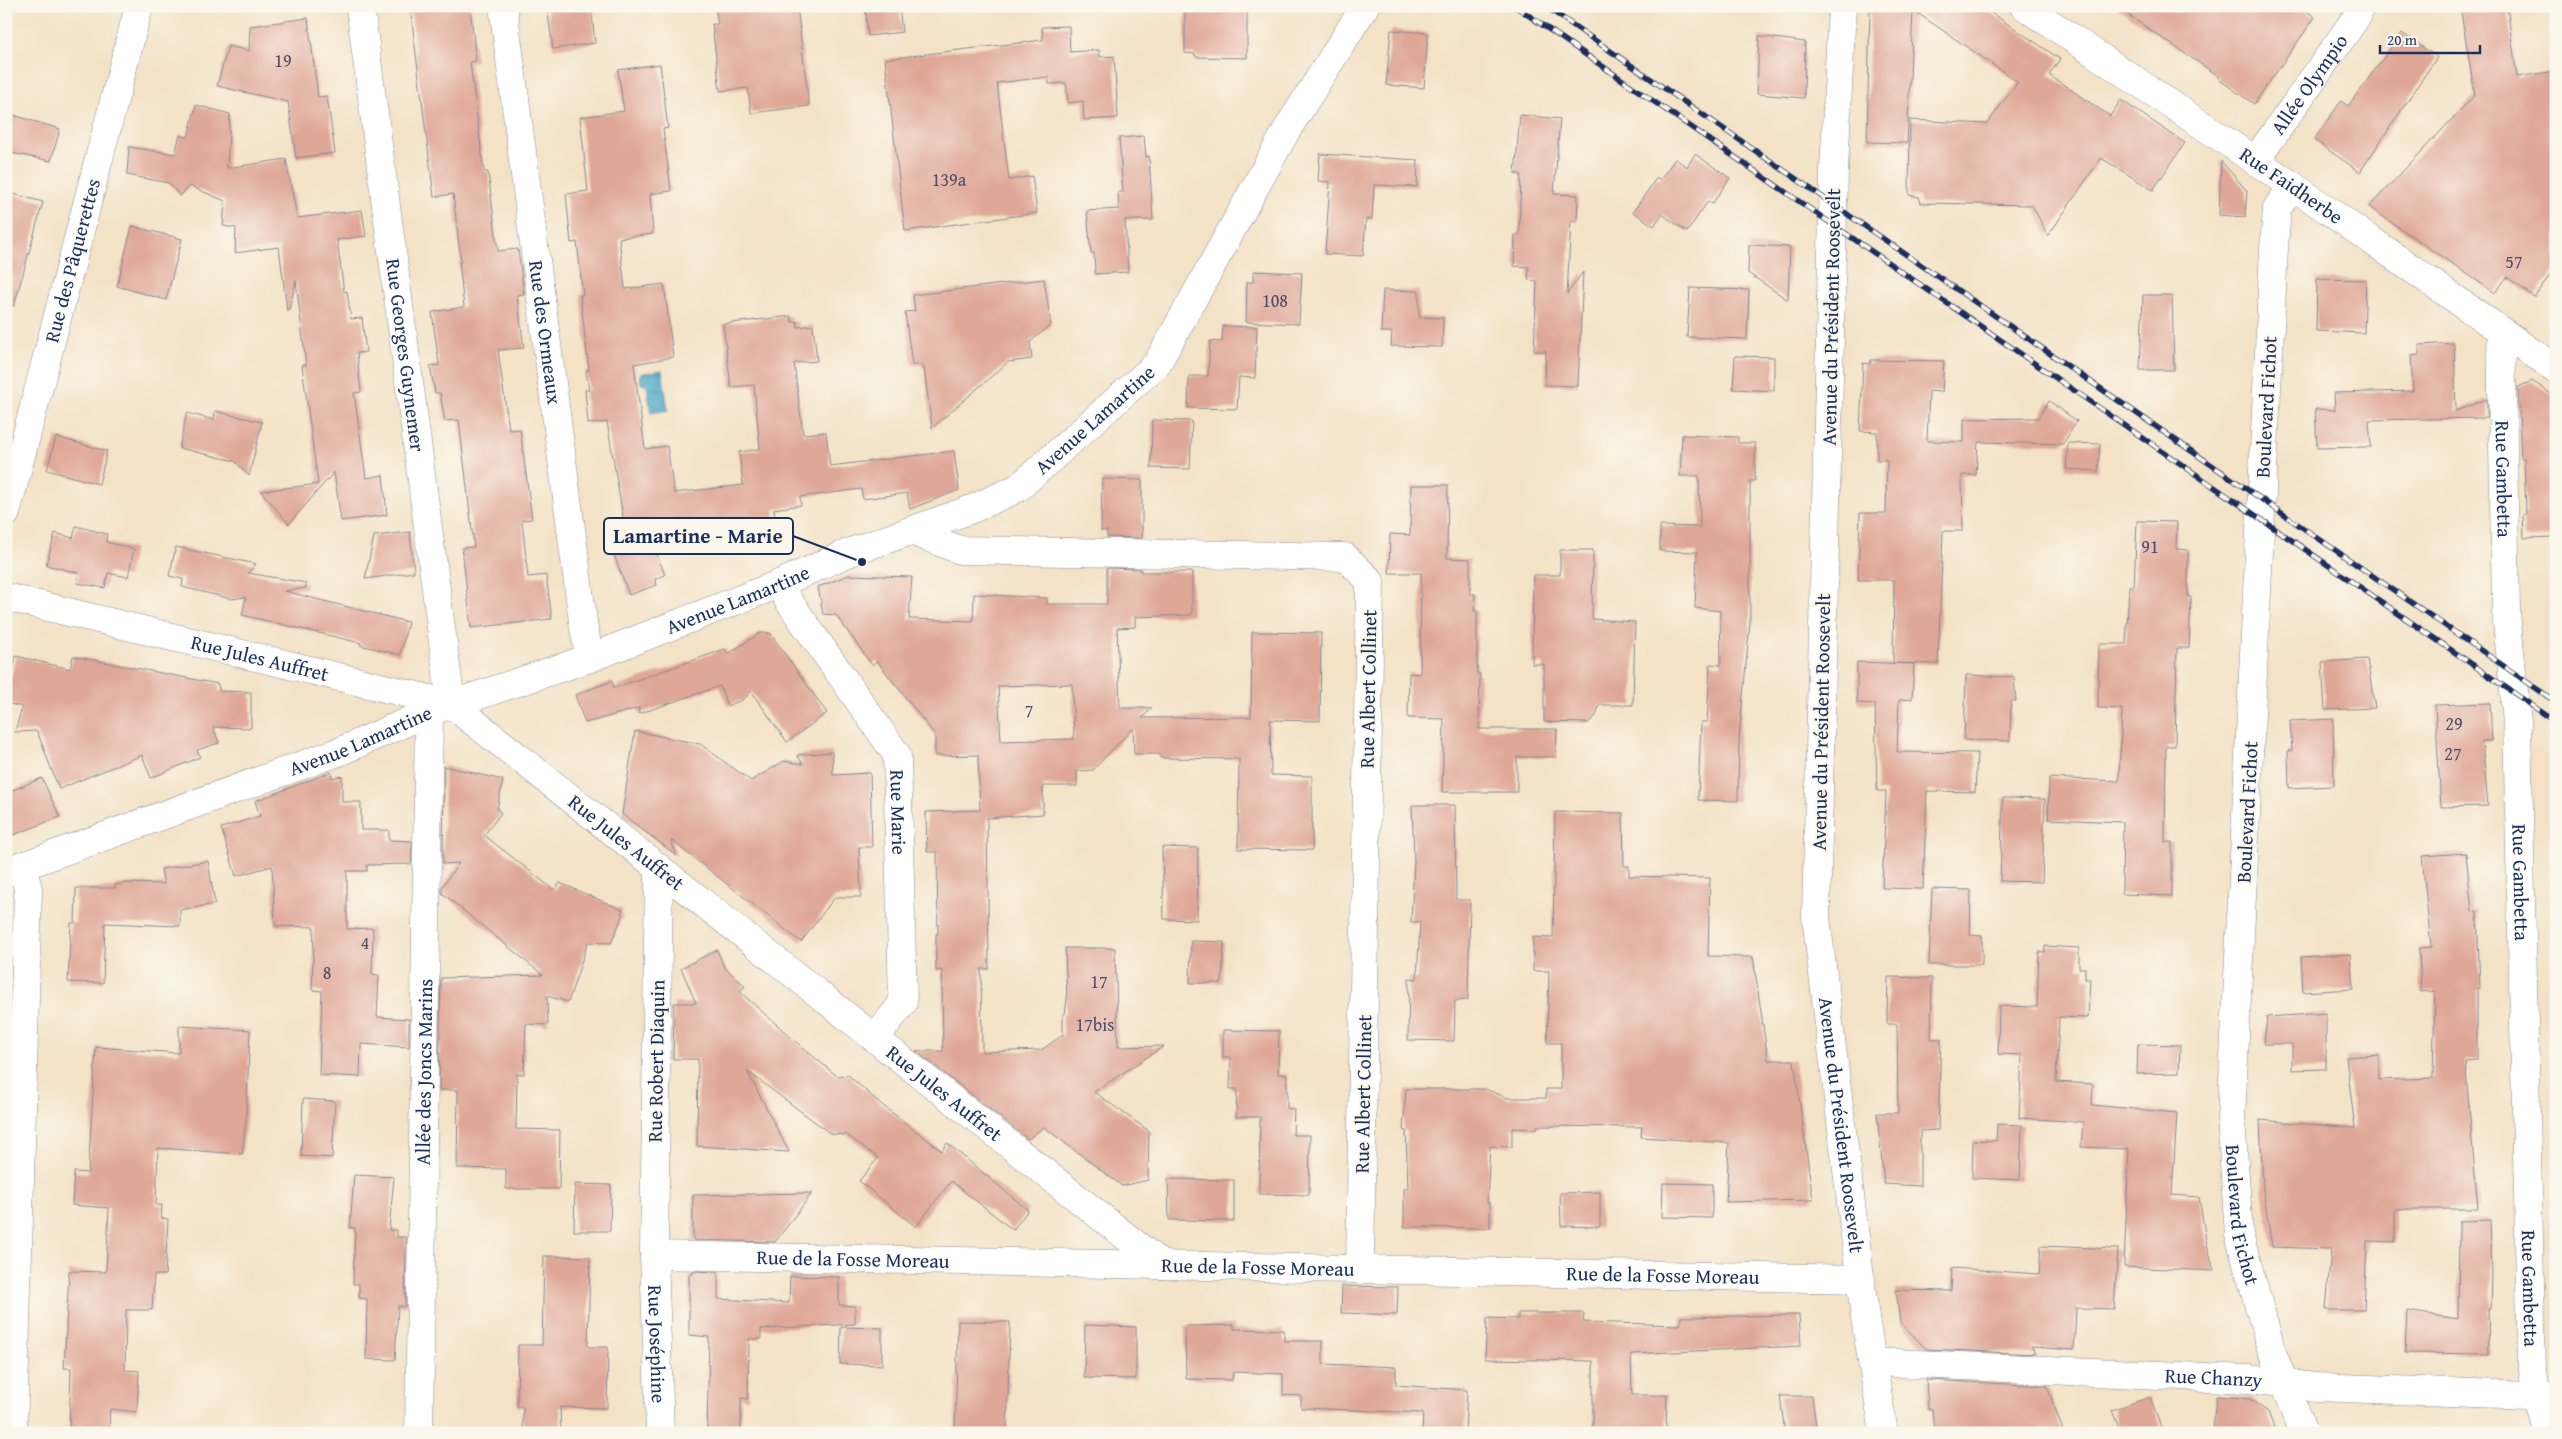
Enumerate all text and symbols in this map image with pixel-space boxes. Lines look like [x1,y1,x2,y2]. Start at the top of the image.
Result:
scale bar [2380,22,2480,54]
street label: Allée Olympio [2263,28,2354,140]
text: 20 m [2387,29,2418,50]
house number: 19 [274,47,292,74]
street label: Rue Faidherbe [2234,139,2349,231]
house number: 139a [932,166,967,193]
street label: Rue des Pâquerettes [36,175,107,346]
street label: Avenue du Président Roosevelt [1814,188,1847,446]
house number: 57 [2505,248,2523,275]
street label: Rue Georges Guynemer [379,257,433,453]
street label: Rue des Ormeaux [522,258,570,407]
house number: 108 [1262,287,1288,314]
street label: Boulevard Fichot [2247,335,2284,479]
street label: Avenue Lamartine [1028,358,1161,481]
street label: Rue Gambetta [2489,420,2520,538]
callout: Lamartine - Marie [604,518,793,554]
text: Lamartine - Marie [613,520,783,551]
house number: 91 [2141,533,2159,560]
street label: Avenue Lamartine [661,557,814,641]
street label: Avenue du Président Roosevelt [1804,593,1837,851]
street label: Rue Albert Collinet [1352,609,1383,769]
street label: Rue Jules Auffret [188,627,332,688]
house number: 7 [1025,697,1033,724]
street label: Avenue Lamartine [285,698,436,783]
house number: 29 [2445,710,2463,737]
street label: Boulevard Fichot [2228,740,2265,884]
house number: 27 [2444,740,2462,767]
street label: Rue Marie [883,769,914,855]
street label: Rue Jules Auffret [562,787,691,897]
street label: Rue Gambetta [2505,824,2537,942]
house number: 4 [361,929,369,956]
house number: 8 [323,959,331,986]
house number: 17 [1090,968,1108,995]
street label: Allée des Joncs Marins [408,978,439,1166]
street label: Rue Robert Diaquin [640,979,671,1143]
street label: Avenue du Président Roosevelt [1812,995,1872,1255]
house number: 17bis [1076,1011,1114,1038]
street label: Rue Albert Collinet [1347,1014,1378,1174]
street label: Rue Jules Auffret [880,1038,1009,1148]
street label: Boulevard Fichot [2219,1144,2267,1288]
street label: Rue Gambetta [2515,1229,2546,1348]
street label: Rue de la Fosse Moreau [756,1242,950,1275]
street label: Rue de la Fosse Moreau [1161,1250,1355,1283]
street label: Rue de la Fosse Moreau [1566,1258,1760,1291]
street label: Rue Joséphine [641,1284,674,1404]
street label: Rue Chanzy [2164,1360,2264,1395]

